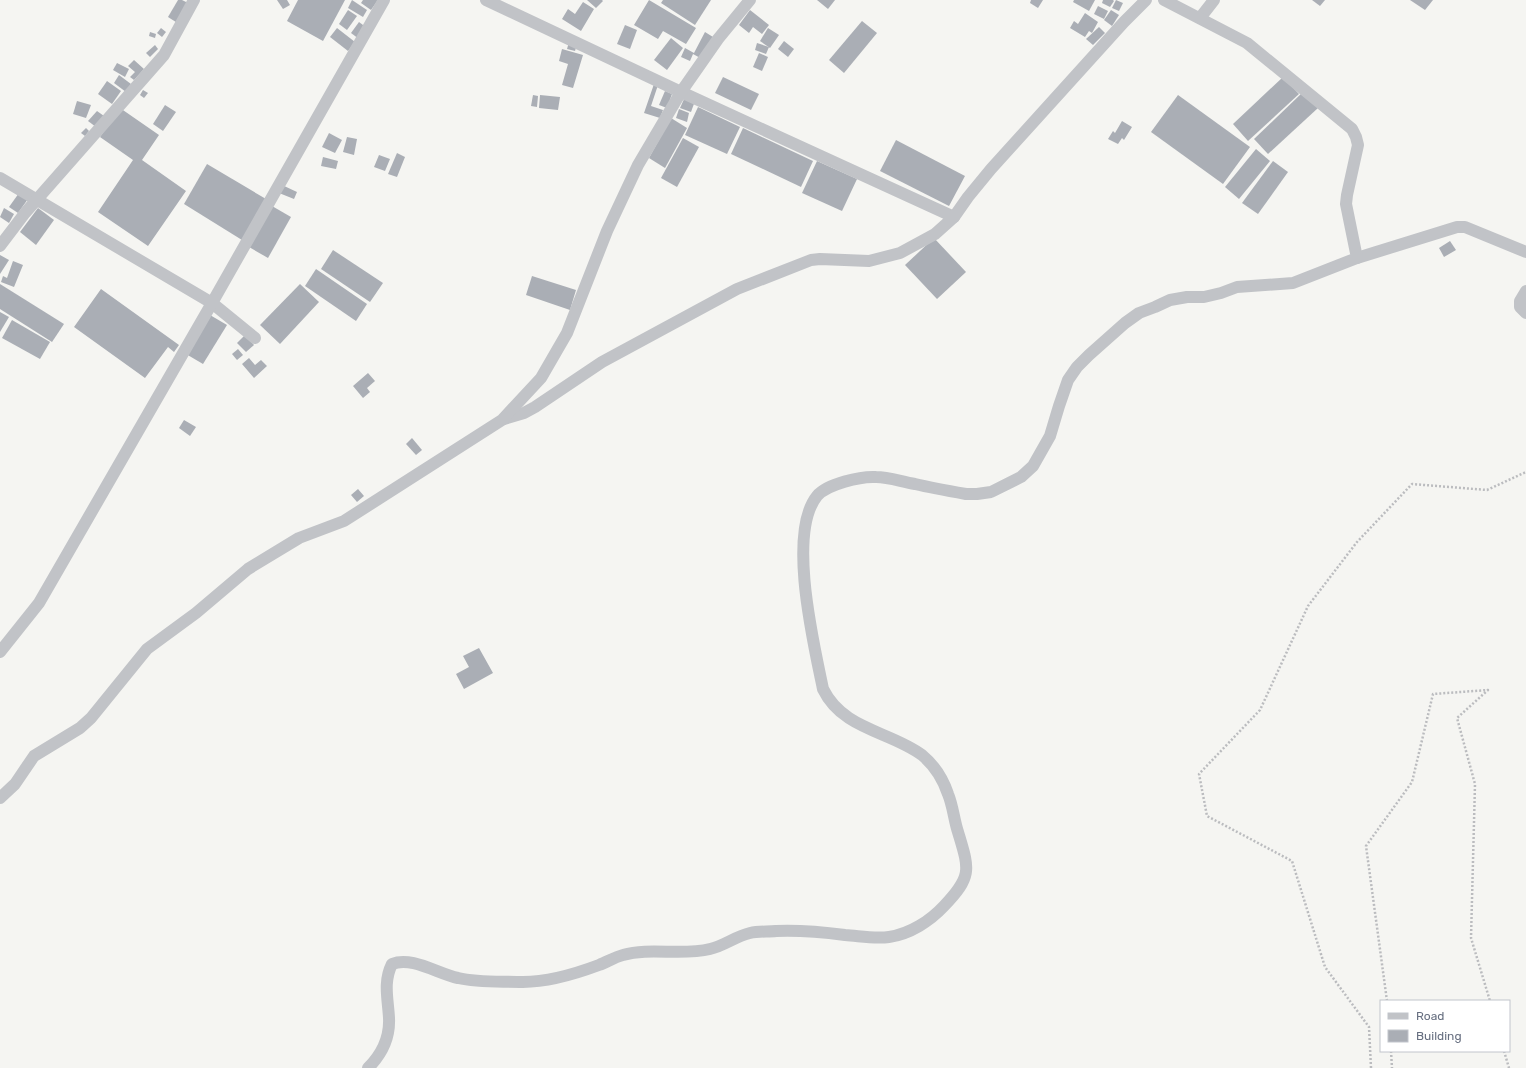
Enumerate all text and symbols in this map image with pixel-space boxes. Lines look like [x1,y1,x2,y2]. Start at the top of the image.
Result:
legend [1380,1000,1510,1052]
text: Road [1416,1009,1444,1023]
text: Building [1416,1029,1462,1043]

